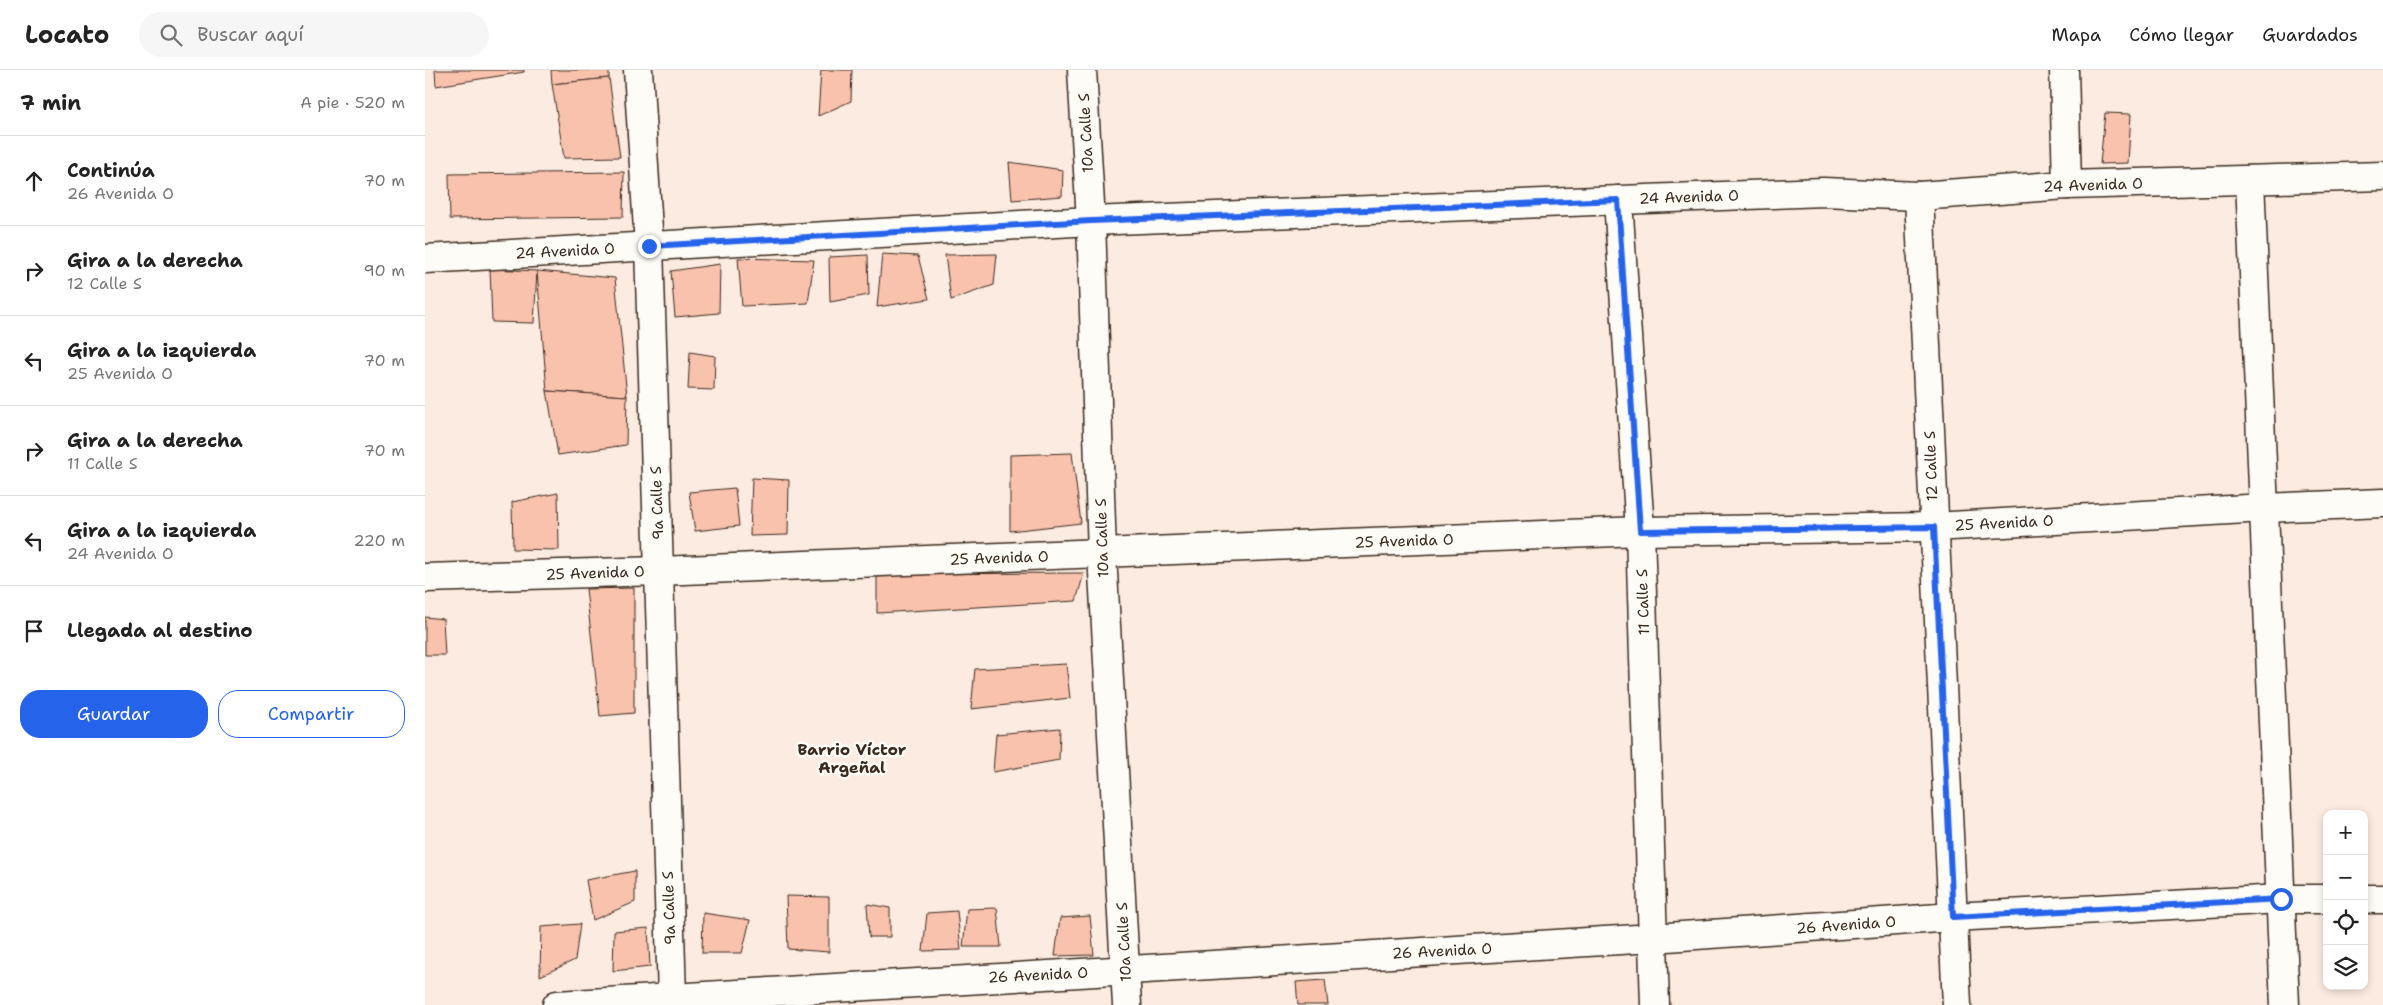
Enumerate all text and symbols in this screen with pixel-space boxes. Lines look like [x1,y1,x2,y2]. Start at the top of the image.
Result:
search box [139,12,489,57]
text: Locato [25,19,109,51]
icon: search [157,21,185,49]
text: Buscar aquí [197,22,304,47]
text: Mapa [2051,23,2101,47]
text: Cómo llegar [2129,23,2234,47]
text: Guardados [2262,23,2358,47]
text: 7 min [20,89,81,117]
text: A pie · 520 m [300,92,405,113]
street label: 10a Calle S [1074,93,1098,173]
text: Continúa [67,158,155,183]
icon: ahead [20,167,48,195]
text: 70 m [364,170,405,191]
street label: 24 Avenida O [2043,173,2143,197]
text: 26 Avenida O [67,183,174,204]
street label: 24 Avenida O [1639,185,1739,209]
route end [638,235,661,258]
street label: 24 Avenida O [515,238,615,264]
text: Gira a la derecha [67,248,243,273]
icon: right [20,257,48,285]
text: 90 m [364,260,405,281]
text: 12 Calle S [67,273,142,294]
text: Gira a la izquierda [67,338,256,363]
icon: left [20,347,48,375]
text: 70 m [364,350,405,371]
text: 25 Avenida O [67,363,173,384]
text: Gira a la derecha [67,428,243,453]
street label: 12 Calle S [1920,431,1942,501]
icon: right [20,437,48,465]
text: 70 m [364,440,405,461]
text: 11 Calle S [67,453,138,474]
street label: 9a Calle S [646,466,668,540]
street label: 10a Calle S [1091,498,1113,578]
street label: 25 Avenida O [1954,510,2054,536]
text: Gira a la izquierda [67,518,256,543]
icon: left [20,527,48,555]
street label: 25 Avenida O [1354,529,1454,553]
text: 220 m [353,530,405,551]
text: 24 Avenida O [67,543,173,564]
street label: 25 Avenida O [949,546,1049,570]
street label: 25 Avenida O [545,561,645,585]
street label: 11 Calle S [1632,569,1654,635]
icon: arrive [20,617,48,645]
text: Llegada al destino [67,618,253,643]
button: Guardar [20,690,208,738]
button: Compartir [218,690,405,738]
district label: Barrio Víctor Argeñal [798,739,907,778]
map controls [2323,810,2368,990]
button: + [2323,810,2368,855]
button: − [2323,855,2368,900]
street label: 9a Calle S [658,871,680,945]
route start [2270,888,2293,911]
button: locate [2323,900,2368,945]
street label: 10a Calle S [1112,902,1136,982]
street label: 26 Avenida O [1795,912,1897,938]
street label: 26 Avenida O [1391,938,1493,964]
button: layers [2323,945,2368,990]
street label: 26 Avenida O [987,962,1089,988]

